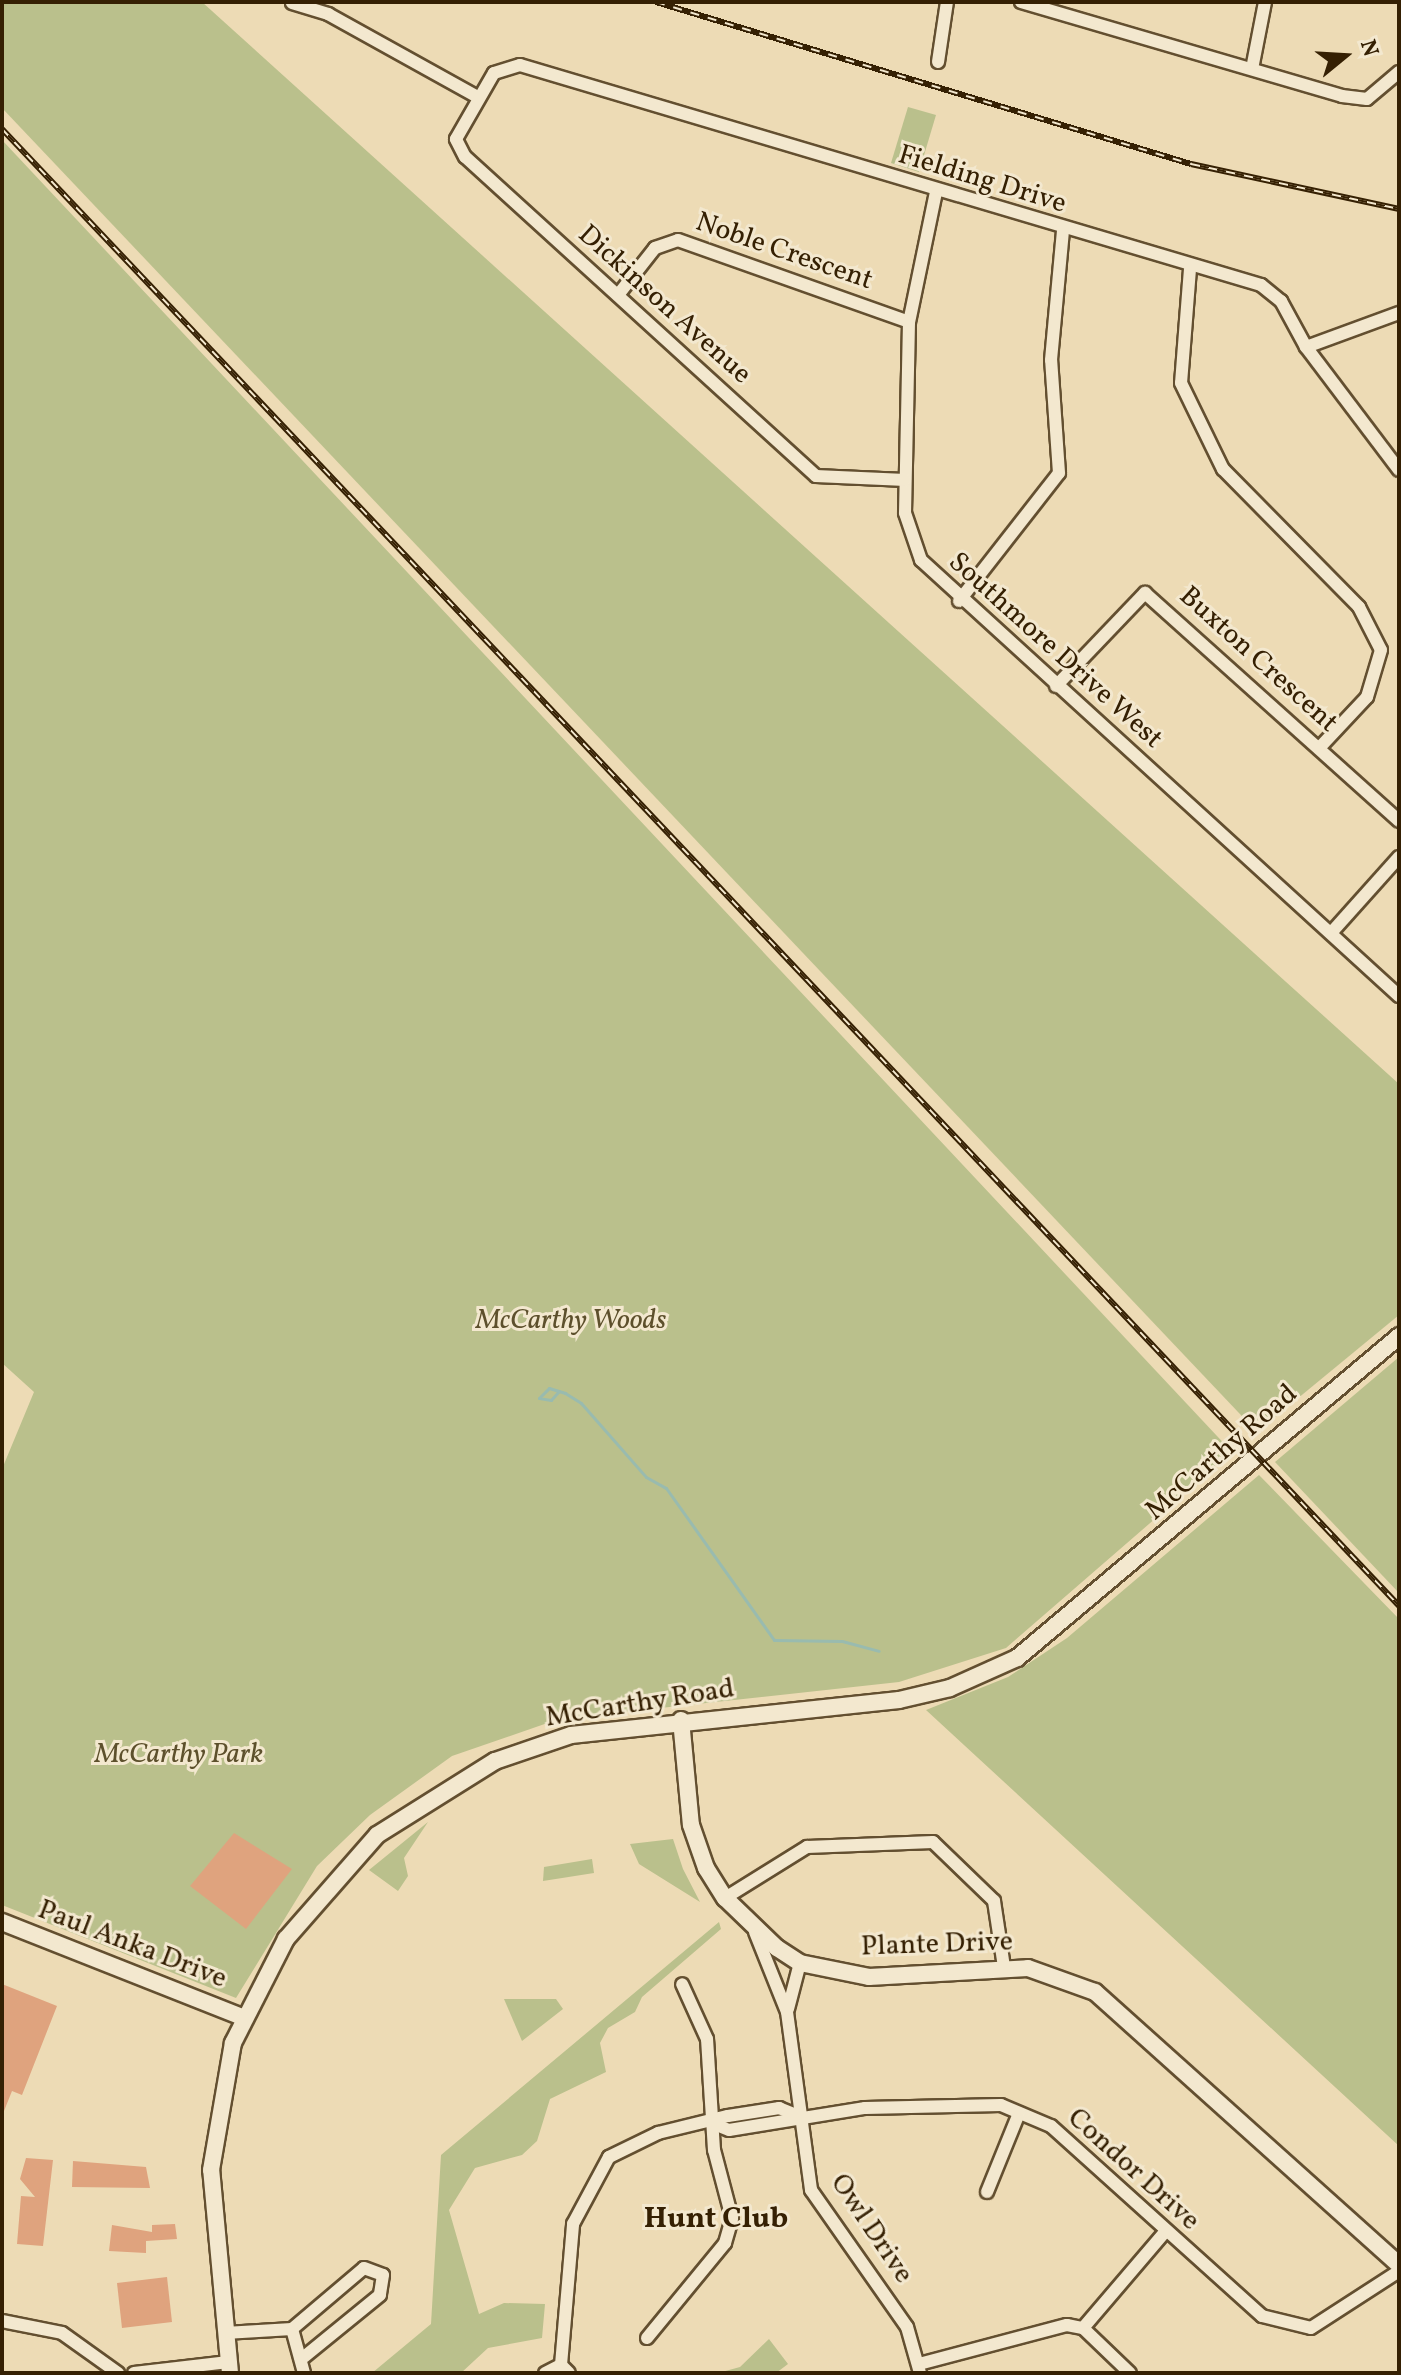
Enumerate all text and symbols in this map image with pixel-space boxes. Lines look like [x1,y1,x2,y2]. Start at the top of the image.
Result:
north arrow [1305,16,1385,96]
text: N [1351,36,1386,61]
street label: Fielding Drive [894,138,1070,222]
street label: Noble Crescent [691,206,877,298]
street label: Dickinson Avenue [570,218,758,392]
street label: Southmore Drive West [941,546,1169,756]
street label: Buxton Crescent [1172,580,1344,740]
park label: McCarthy Woods [476,1304,666,1338]
street label: McCarthy Road [1139,1378,1305,1528]
street label: McCarthy Road [543,1672,737,1736]
park label: McCarthy Park [95,1738,263,1772]
street label: Paul Anka Drive [33,1894,231,1996]
street label: Plante Drive [860,1926,1014,1964]
street label: Condor Drive [1060,2102,1206,2238]
street label: Owl Drive [822,2168,920,2290]
district label: Hunt Club [644,2201,788,2237]

